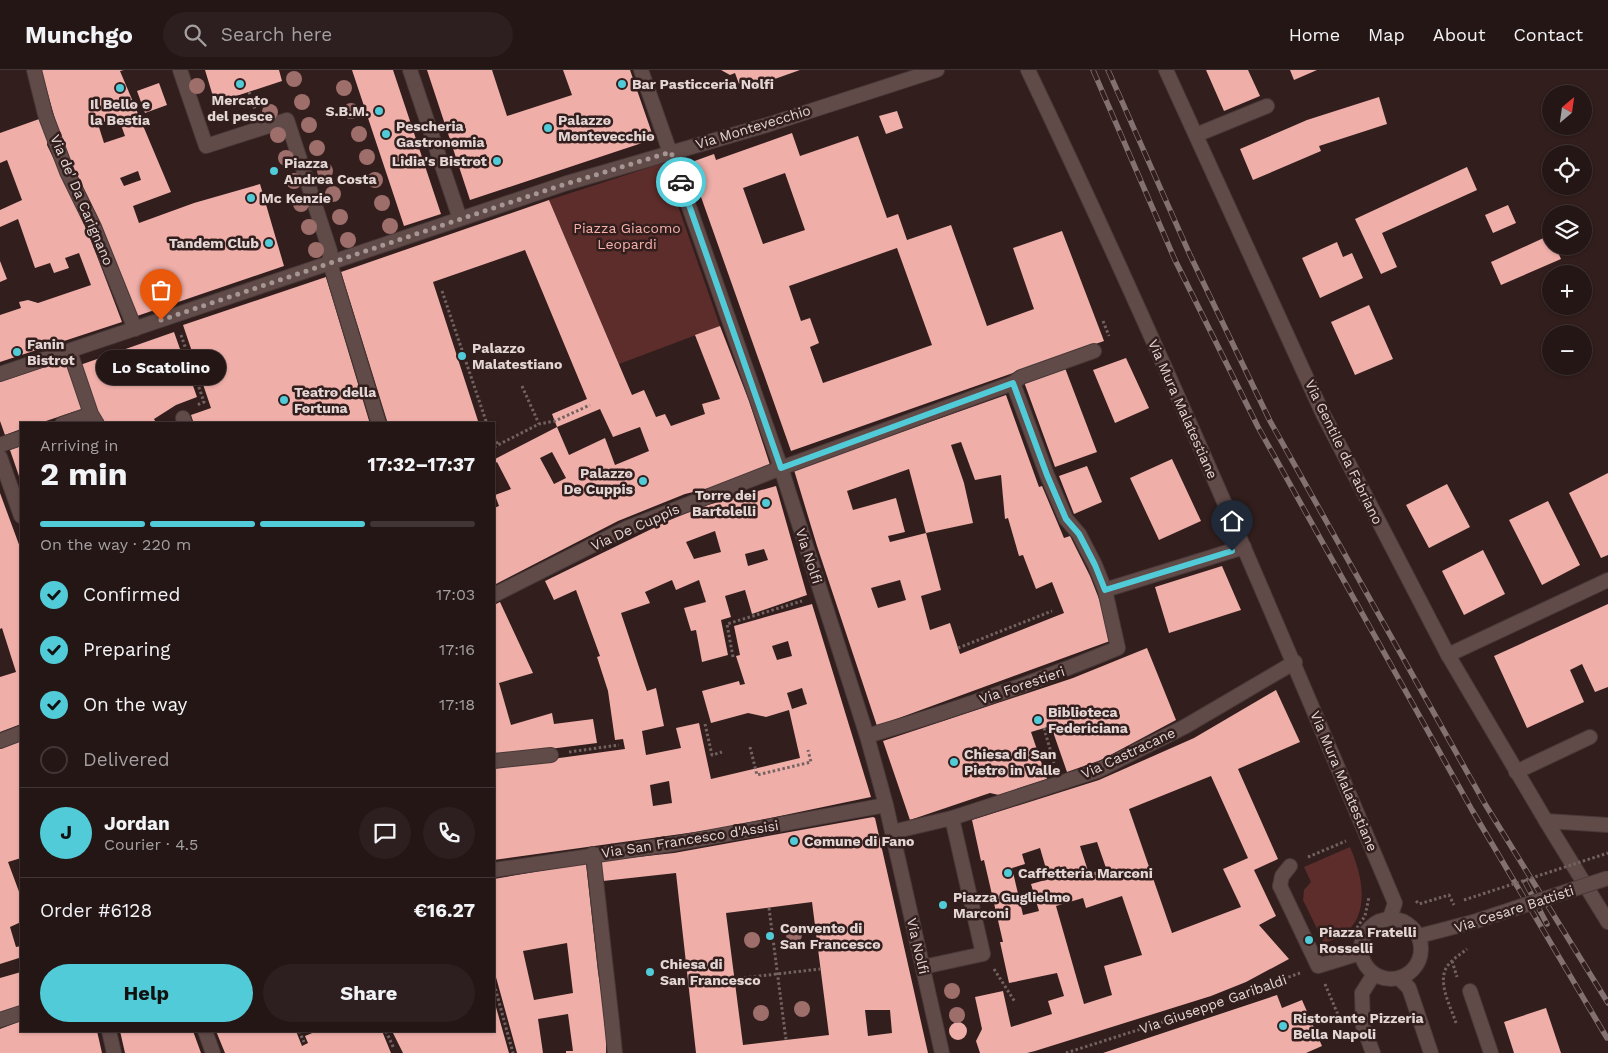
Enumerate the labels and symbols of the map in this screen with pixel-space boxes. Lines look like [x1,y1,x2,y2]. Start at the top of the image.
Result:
place label: Bar Pasticceria Nolfi [632,76,774,92]
marker: Mercato del pesce [234,78,246,90]
marker: Bar Pasticceria Nolfi [616,78,628,90]
marker: Il Bello e la Bestia [114,82,126,94]
north arrow [1542,85,1592,135]
place label: Mercato del pesce [207,92,273,124]
place label: Il Bello e la Bestia [90,96,151,128]
street label: Via Montevecchio [693,102,813,152]
place label: S.B.M. [325,103,369,119]
marker: S.B.M. [373,105,385,117]
place label: Palazzo Montevecchio [558,112,655,144]
place label: Pescheria Gastronomia [396,118,485,150]
marker: Palazzo Montevecchio [542,122,554,134]
marker: Pescheria Gastronomia [380,128,392,140]
street label: Via de' Da Carignano [47,132,117,268]
place label: Lidia's Bistrot [392,153,487,169]
place label: Piazza Andrea Costa [284,155,378,187]
marker: Lidia's Bistrot [491,155,503,167]
courier [656,157,706,207]
marker: Piazza Andrea Costa [268,165,280,177]
place label: Mc Kenzie [261,190,331,206]
marker: Mc Kenzie [245,192,257,204]
park label: Piazza Giacomo Leopardi [573,220,681,252]
place label: Tandem Club [169,235,259,251]
marker: Tandem Club [263,237,275,249]
pin [140,269,182,320]
place label: Fanin Bistrot [27,336,75,368]
street label: Via Mura Malatestiane [1145,337,1221,481]
place label: Palazzo Malatestiano [472,340,562,372]
marker: Fanin Bistrot [11,346,23,358]
callout: Lo Scatolino [96,350,226,385]
marker: Palazzo Malatestiano [456,350,468,362]
street label: Via Gentile da Fabriano [1302,377,1386,527]
place label: Teatro della Fortuna [294,384,377,416]
marker: Teatro della Fortuna [278,394,290,406]
place label: Palazzo De Cuppis [564,465,634,497]
marker: Palazzo De Cuppis [637,475,649,487]
place label: Torre dei Bartolelli [692,487,756,519]
marker: Torre dei Bartolelli [760,497,772,509]
street label: Via De Cuppis [588,500,682,554]
pin [1211,500,1253,551]
street label: Via Nolfi [793,526,825,586]
street label: Via Forestieri [977,663,1067,707]
place label: Biblioteca Federiciana [1048,704,1129,736]
street label: Via Mura Malatestiane [1307,708,1381,854]
marker: Biblioteca Federiciana [1032,714,1044,726]
street label: Via Castracane [1078,724,1178,782]
place label: Chiesa di San Pietro in Valle [964,746,1060,778]
marker: Chiesa di San Pietro in Valle [948,756,960,768]
street label: Via San Francesco d'Assisi [600,817,780,861]
place label: Comune di Fano [804,833,915,849]
marker: Comune di Fano [788,835,800,847]
place label: Caffetteria Marconi [1018,865,1153,881]
marker: Caffetteria Marconi [1002,867,1014,879]
street label: Via Cesare Battisti [1452,882,1576,936]
place label: Piazza Guglielmo Marconi [953,889,1071,921]
marker: Piazza Guglielmo Marconi [937,899,949,911]
street label: Via Nolfi [904,916,932,976]
place label: Convento di San Francesco [780,920,881,952]
place label: Piazza Fratelli Rosselli [1319,924,1417,956]
marker: Convento di San Francesco [764,930,776,942]
marker: Piazza Fratelli Rosselli [1303,934,1315,946]
place label: Chiesa di San Francesco [660,956,761,988]
marker: Chiesa di San Francesco [644,966,656,978]
street label: Via Giuseppe Garibaldi [1137,971,1289,1037]
place label: Ristorante Pizzeria Bella Napoli [1293,1010,1425,1042]
marker: Ristorante Pizzeria Bella Napoli [1277,1020,1289,1032]

